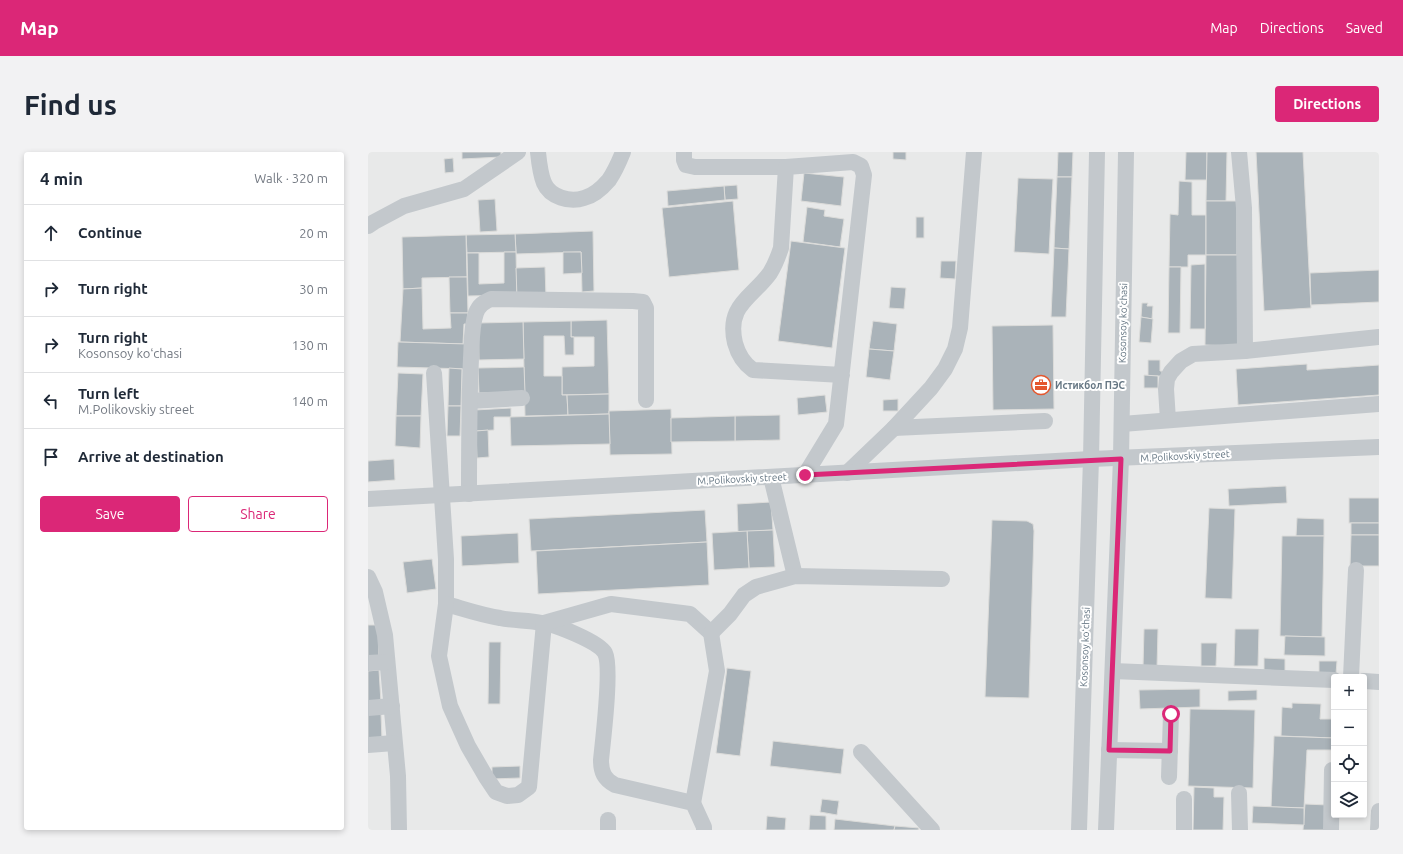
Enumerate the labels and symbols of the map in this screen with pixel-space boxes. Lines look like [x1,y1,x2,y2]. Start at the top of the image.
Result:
street label: Kosonsoy koʻchasi [1117,283,1129,363]
office icon: Истикбол ПЭС [1030,374,1052,396]
place label: Истикбол ПЭС [1055,380,1126,391]
street label: M.Polikovskiy street [1140,448,1230,464]
route end [796,466,814,484]
street label: M.Polikovskiy street [697,471,787,487]
street label: Kosonsoy koʻchasi [1078,607,1092,687]
route start [1162,705,1180,723]

